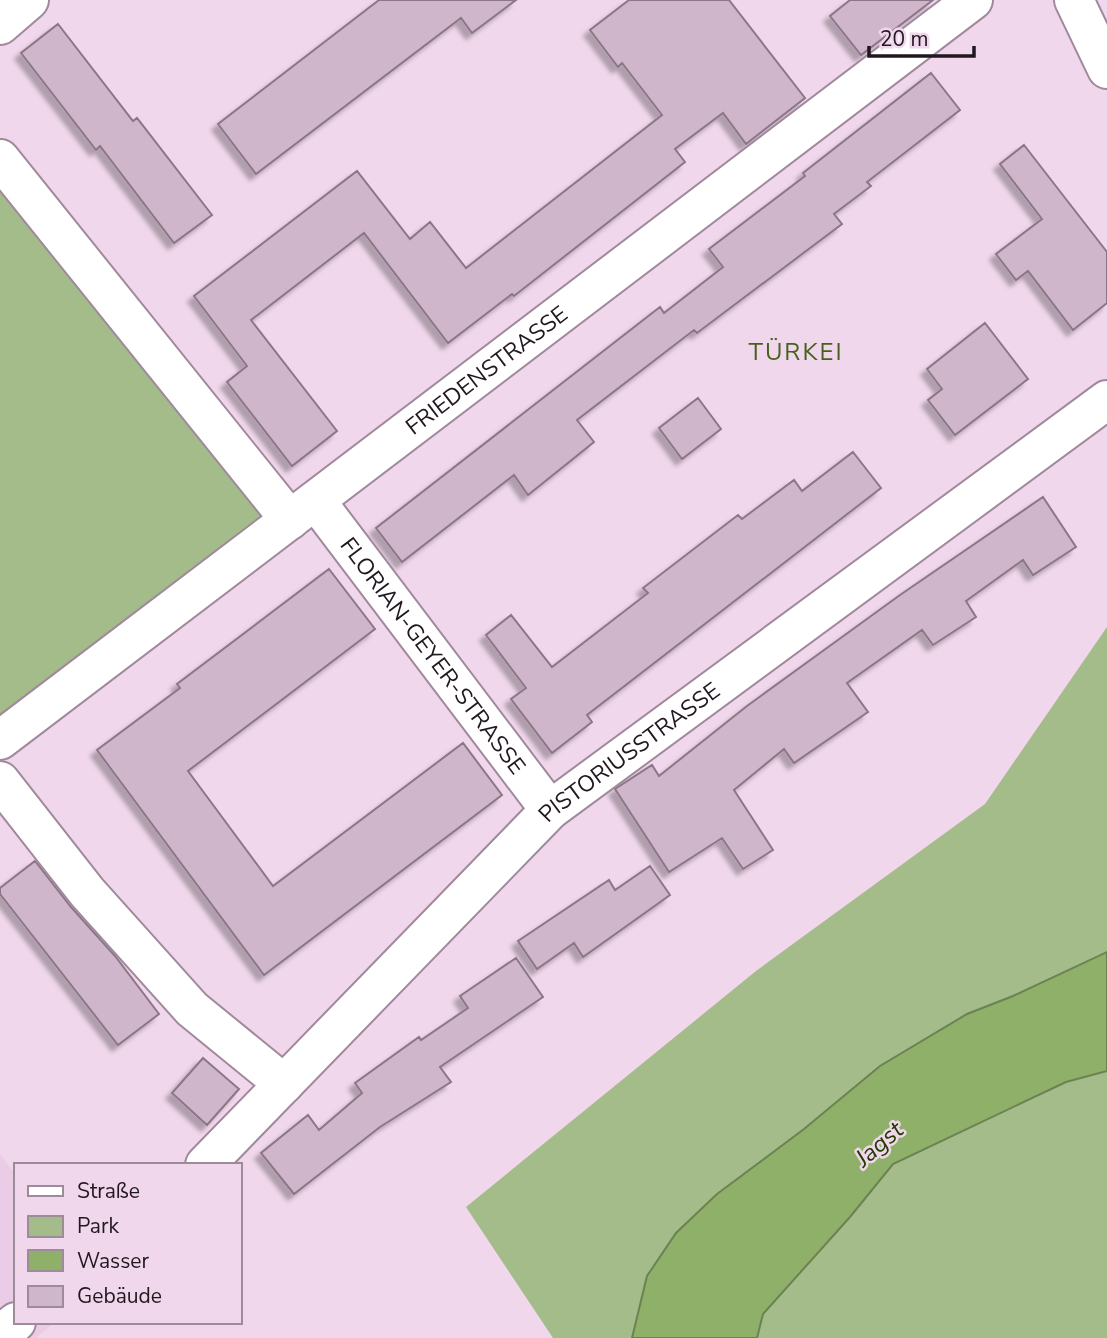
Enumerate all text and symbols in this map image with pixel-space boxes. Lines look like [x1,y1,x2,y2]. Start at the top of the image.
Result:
scale bar [869,14,974,58]
text: 20 m [880,25,929,53]
street label: FRIEDENSTRASSE [399,298,574,442]
district label: TÜRKEI [748,336,844,368]
street label: FLORIAN-GEYER-STRASSE [333,531,533,781]
street label: PISTORIUSSTRASSE [531,675,726,829]
water label: Jagst [847,1114,910,1175]
legend [14,1163,242,1324]
text: Straße [77,1177,140,1205]
text: Park [77,1212,119,1240]
text: Wasser [77,1247,149,1275]
text: Gebäude [77,1282,162,1310]

